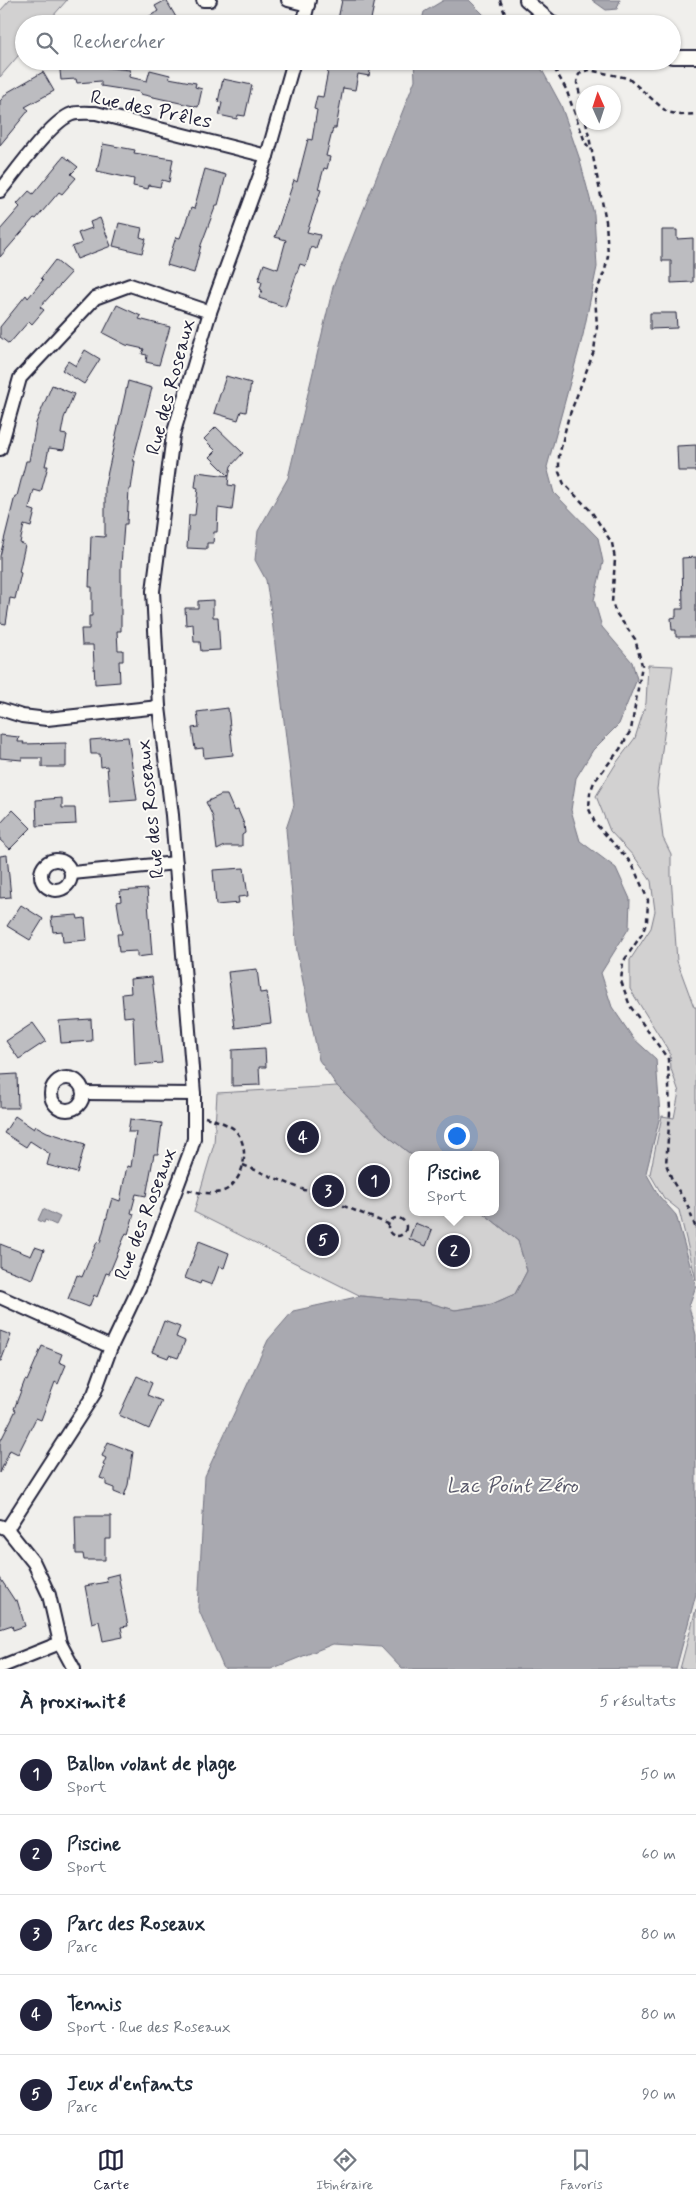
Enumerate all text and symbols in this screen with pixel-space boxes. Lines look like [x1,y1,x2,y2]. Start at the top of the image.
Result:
search box [15,15,681,70]
icon: search [33,29,61,57]
text: Rechercher [73,30,165,55]
street label: Rue des Prêles [88,84,214,136]
north arrow [576,85,621,130]
street label: Rue des Roseaux [140,315,202,458]
street label: Rue des Roseaux [130,738,172,880]
pin: 4 [287,1118,319,1156]
your location [444,1123,470,1149]
street label: Rue des Roseaux [108,1143,184,1284]
popup [409,1151,499,1216]
text: Piscine [427,1161,481,1186]
pin: 1 [358,1162,390,1200]
pin: 3 [312,1172,344,1210]
text: Sport [427,1186,467,1207]
pin: 5 [307,1221,339,1259]
pin: 2 [438,1232,470,1270]
water label: Lac Point Zéro [446,1472,579,1500]
text: À proximité [20,1688,126,1716]
text: 5 résultats [599,1691,676,1712]
text: Ballon volant de plage [67,1752,236,1777]
text: 1 [32,1764,40,1785]
text: 50 m [640,1764,676,1785]
text: Sport [67,1777,107,1798]
text: Piscine [67,1832,121,1857]
text: 2 [32,1844,40,1865]
text: 60 m [642,1844,676,1865]
text: Sport [67,1857,107,1878]
text: Parc des Roseaux [67,1912,205,1937]
text: 3 [32,1924,40,1945]
text: 80 m [641,1924,676,1945]
text: Parc [67,1937,97,1958]
text: Tennis [67,1992,122,2017]
text: 4 [31,2004,41,2025]
text: 80 m [641,2004,676,2025]
text: Sport · Rue des Roseaux [67,2017,231,2038]
text: Jeux d'enfants [67,2072,193,2097]
text: 5 [31,2084,41,2105]
text: 90 m [642,2084,676,2105]
text: Parc [67,2097,97,2118]
tab: Carte [93,2146,129,2194]
tab: Itinéraire [316,2146,373,2194]
tab: Favoris [560,2146,603,2194]

